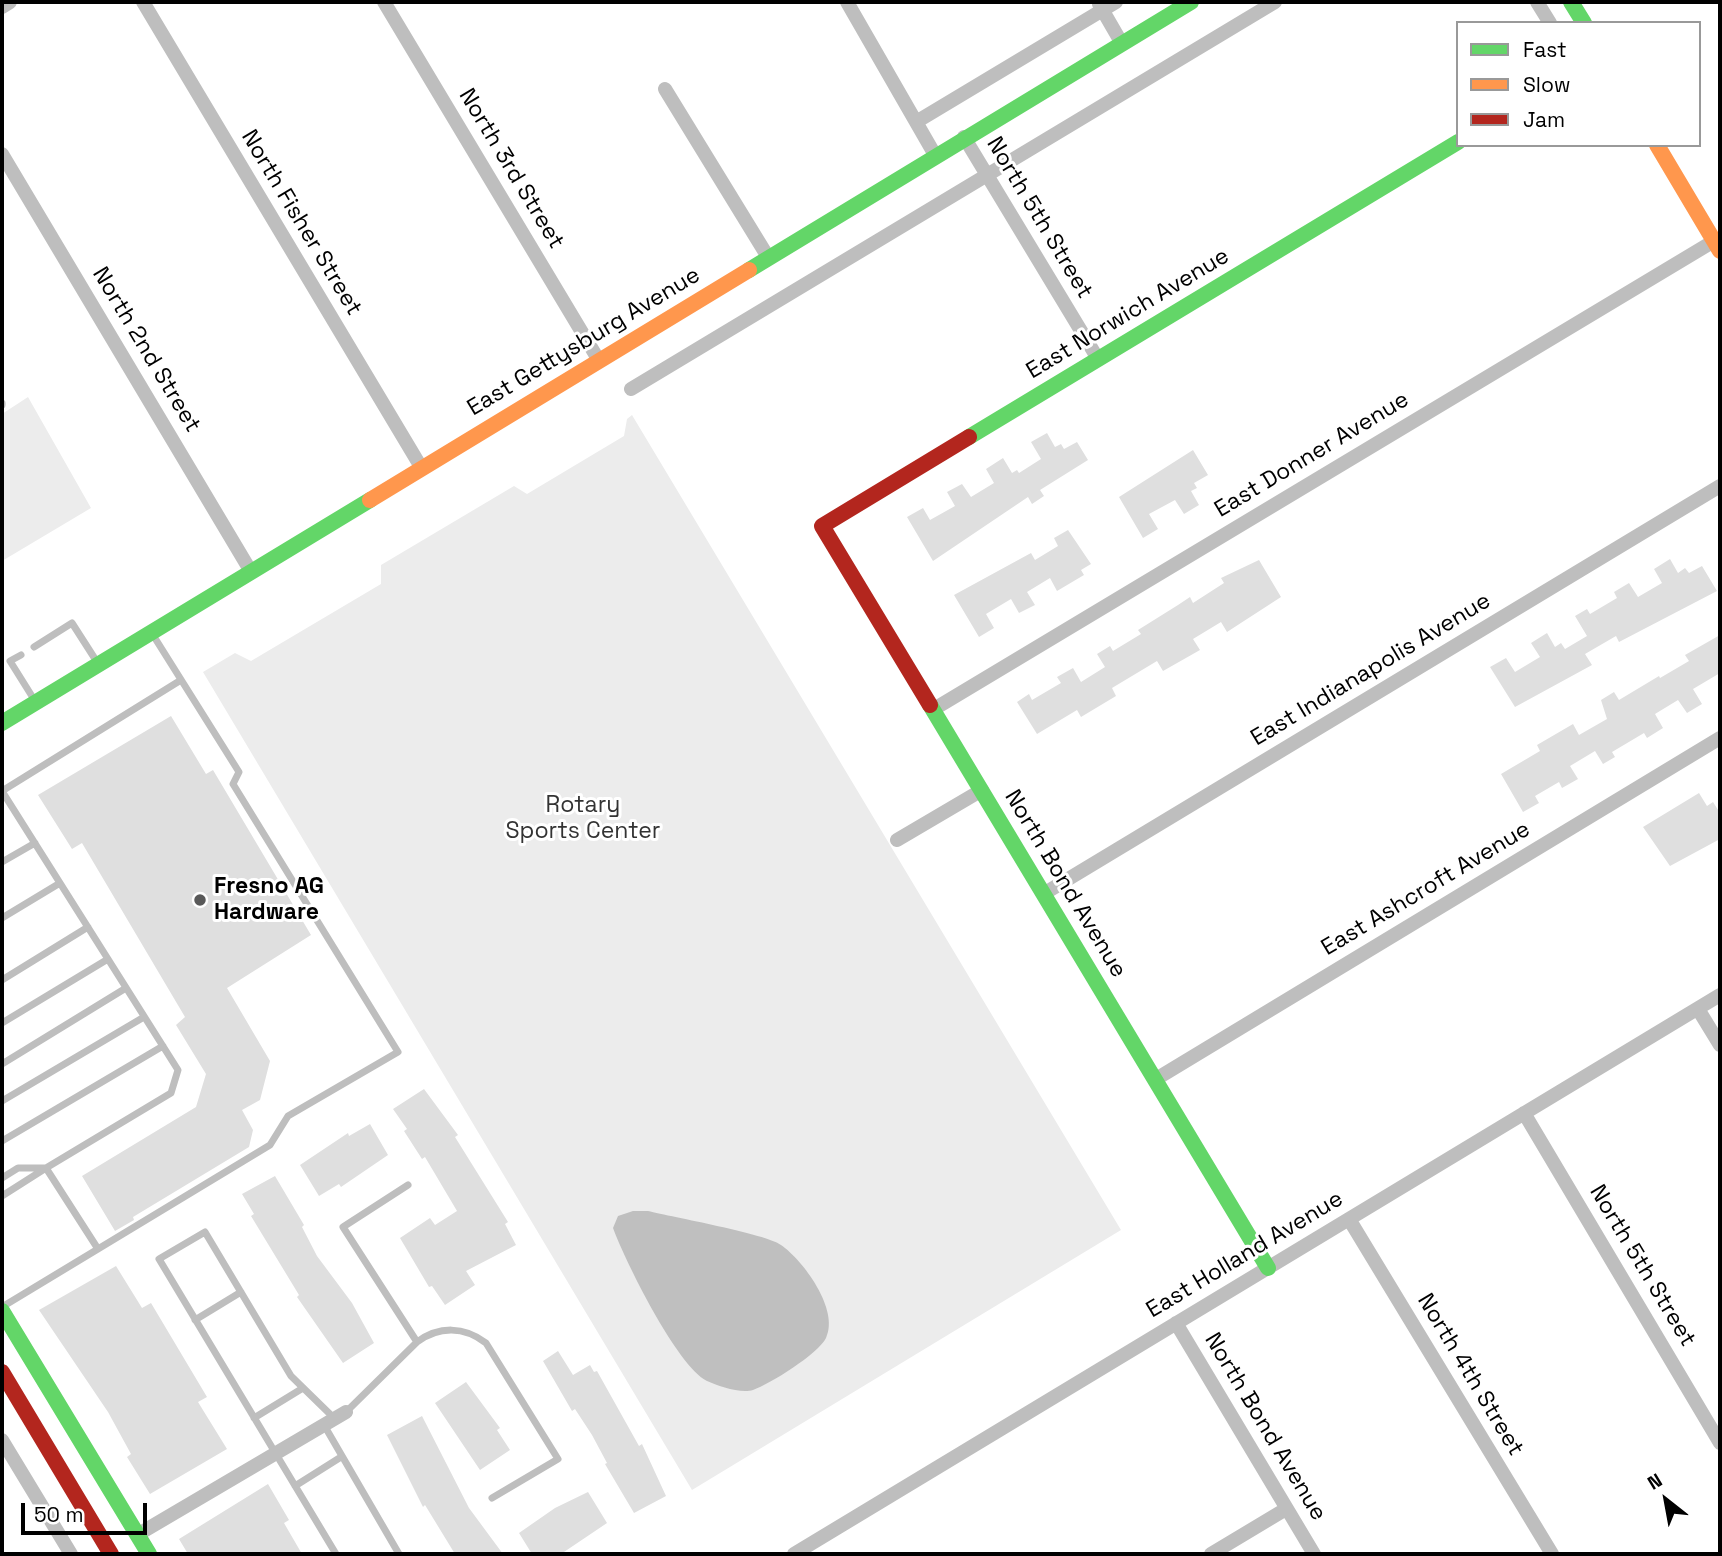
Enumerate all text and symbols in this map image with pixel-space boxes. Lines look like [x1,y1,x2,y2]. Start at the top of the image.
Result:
legend [1456,21,1701,147]
text: Fast [1523,36,1567,63]
text: Slow [1523,71,1571,98]
street label: North 3rd Street [452,84,570,254]
text: Jam [1523,106,1565,133]
street label: North Fisher Street [235,125,367,321]
street label: North 5th Street [980,132,1098,304]
street label: East Norwich Avenue [1022,243,1234,385]
street label: North 2nd Street [86,262,206,438]
street label: East Gettysburg Avenue [463,262,705,422]
street label: East Donner Avenue [1210,386,1414,524]
street label: East Indianapolis Avenue [1246,587,1496,753]
street label: North Bond Avenue [998,785,1132,983]
park label: Rotary Sports Center [505,792,661,846]
street label: East Ashcroft Avenue [1317,816,1535,962]
place label: Fresno AG Hardware [214,873,324,927]
marker: Fresno AG Hardware [192,892,208,908]
street label: North 5th Street [1583,1180,1701,1352]
street label: East Holland Avenue [1142,1185,1348,1325]
street label: North 4th Street [1411,1289,1529,1461]
street label: North Bond Avenue [1198,1328,1332,1526]
north arrow [1631,1465,1701,1535]
text: N [1643,1468,1667,1496]
scale bar [24,1490,150,1534]
text: 50 m [34,1501,84,1528]

